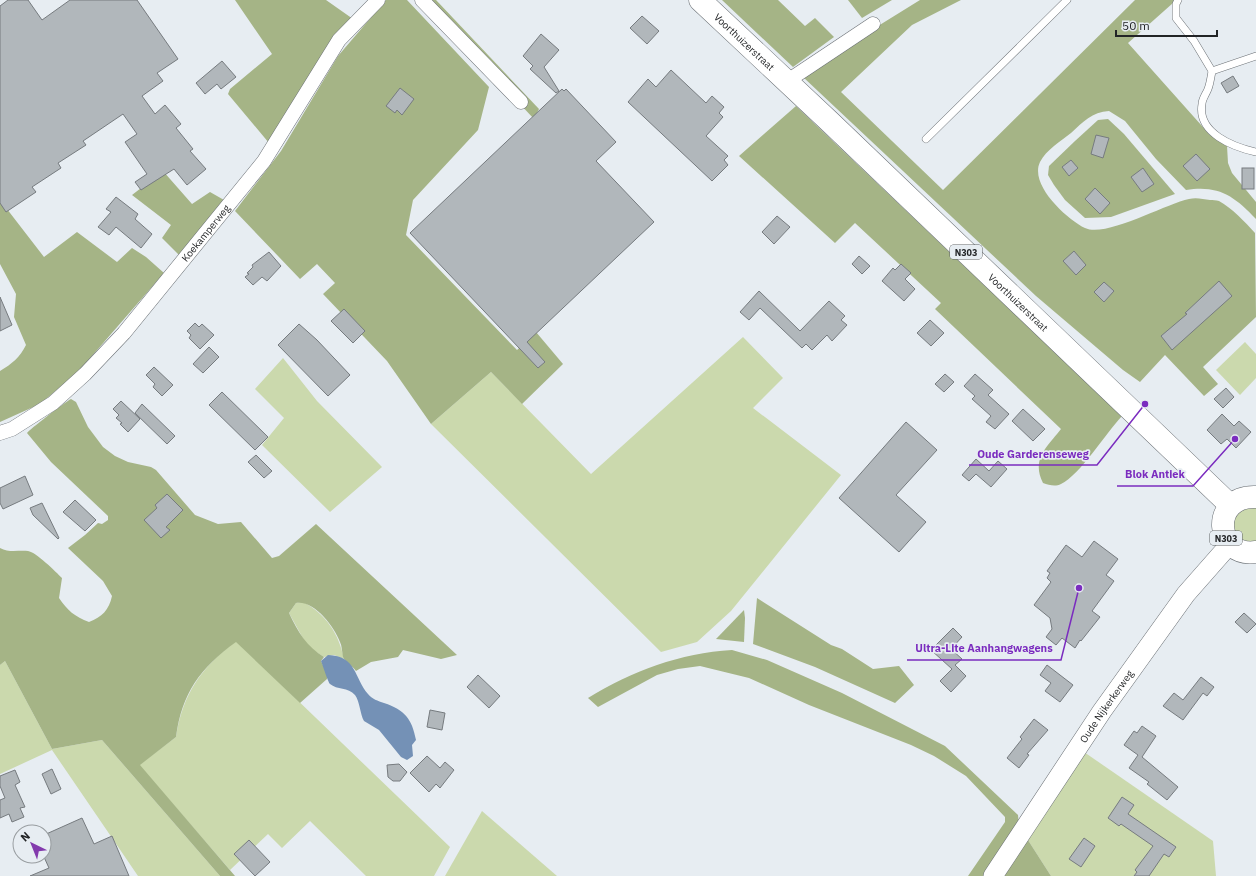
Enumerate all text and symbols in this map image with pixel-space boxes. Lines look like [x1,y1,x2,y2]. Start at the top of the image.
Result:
street label: Voorthuizerstraat [712,10,778,74]
scale bar [1116,12,1217,38]
text: 50 m [1122,18,1150,33]
street label: Koekamperweg [178,201,233,264]
road number: N303 [950,245,982,259]
street label: Voorthuizerstraat [986,271,1051,334]
callout: Oude Garderenseweg [969,442,1097,465]
text: Oude Garderenseweg [977,447,1090,461]
callout: Blok Antiek [1117,463,1193,486]
text: Blok Antiek [1125,467,1186,481]
road number: N303 [1210,531,1242,545]
callout: Ultra-Lite Aanhangwagens [907,637,1061,660]
text: Ultra-Lite Aanhangwagens [915,641,1053,655]
street label: Oude Nijkerkerweg [1076,667,1136,745]
north arrow [12,824,52,864]
text: N [17,829,33,845]

